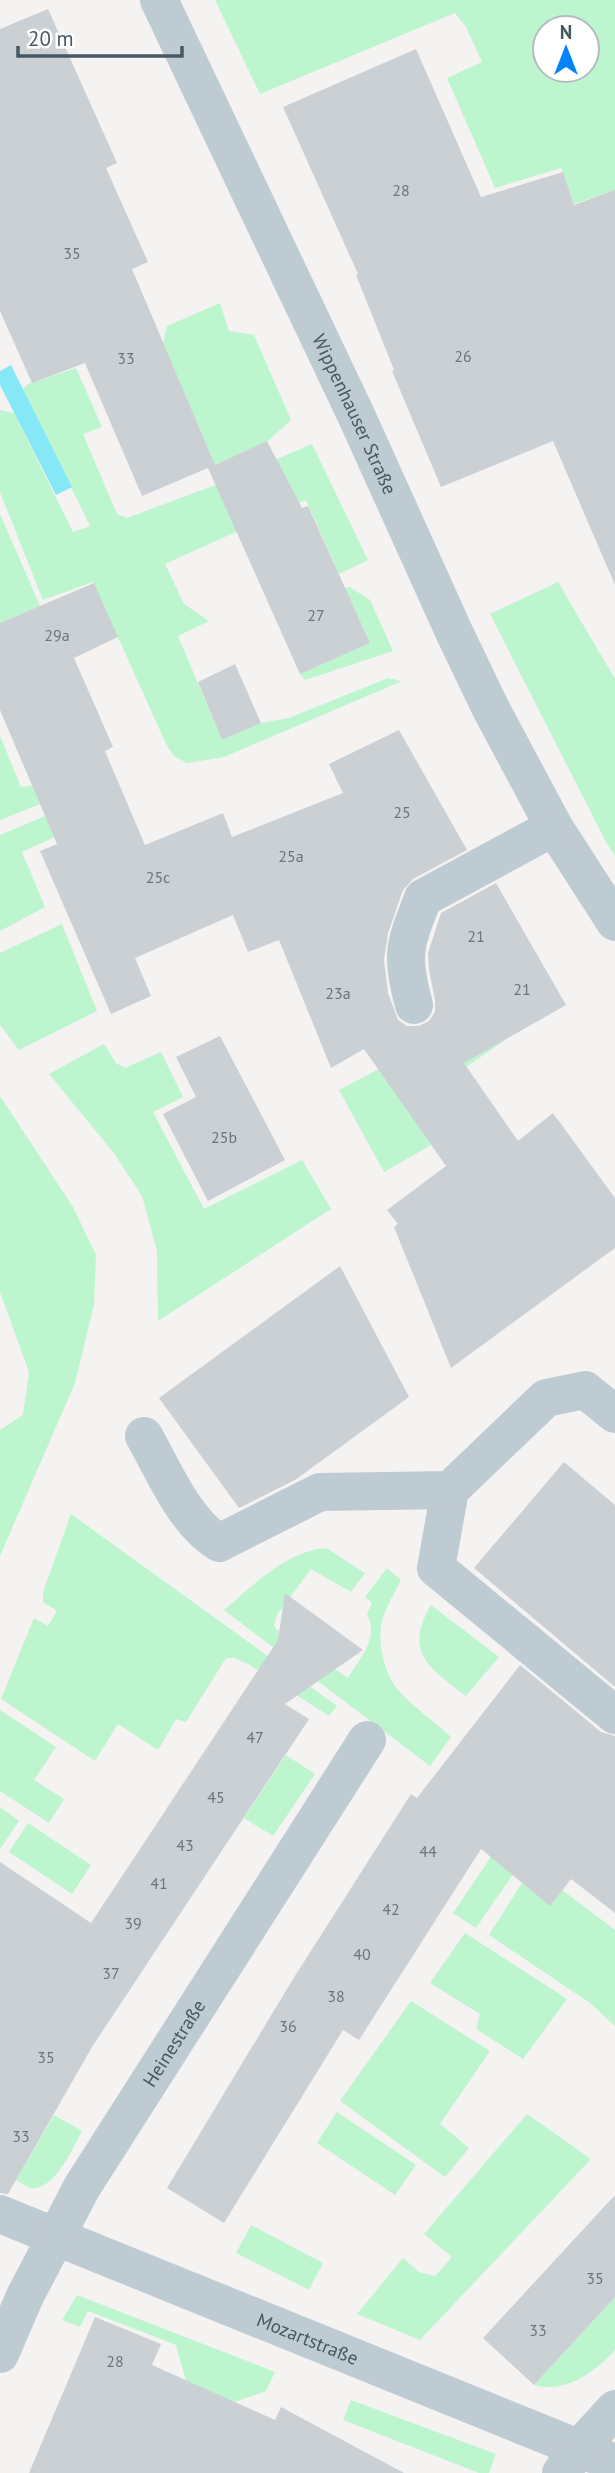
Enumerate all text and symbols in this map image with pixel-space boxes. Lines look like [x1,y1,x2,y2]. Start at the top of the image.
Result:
scale bar [18,14,182,58]
north arrow [531,14,601,84]
text: N [560,20,572,44]
text: 20 m [28,25,74,52]
house number: 28 [392,180,410,200]
house number: 35 [63,243,81,263]
street label: Wippenhauser Straße [307,330,402,498]
house number: 26 [454,346,472,366]
house number: 33 [117,348,135,368]
house number: 27 [307,605,325,625]
house number: 29a [44,625,70,645]
house number: 25 [393,802,411,822]
house number: 25a [278,846,304,866]
house number: 25c [146,867,170,887]
house number: 21 [467,926,485,946]
house number: 21 [513,979,531,999]
house number: 23a [325,983,351,1003]
house number: 25b [211,1127,237,1147]
house number: 47 [246,1727,264,1747]
house number: 45 [207,1787,225,1807]
house number: 43 [176,1835,194,1855]
house number: 44 [419,1841,437,1861]
house number: 41 [150,1873,168,1893]
house number: 42 [382,1899,400,1919]
house number: 39 [124,1913,142,1933]
house number: 40 [353,1944,371,1964]
house number: 37 [102,1963,120,1983]
house number: 38 [327,1986,345,2006]
street label: Heinestraße [137,1995,211,2091]
house number: 36 [279,2016,297,2036]
house number: 35 [37,2047,55,2067]
house number: 33 [12,2126,30,2146]
house number: 35 [586,2268,604,2288]
street label: Mozartstraße [253,2307,362,2370]
house number: 33 [529,2320,547,2340]
house number: 28 [106,2351,124,2371]

